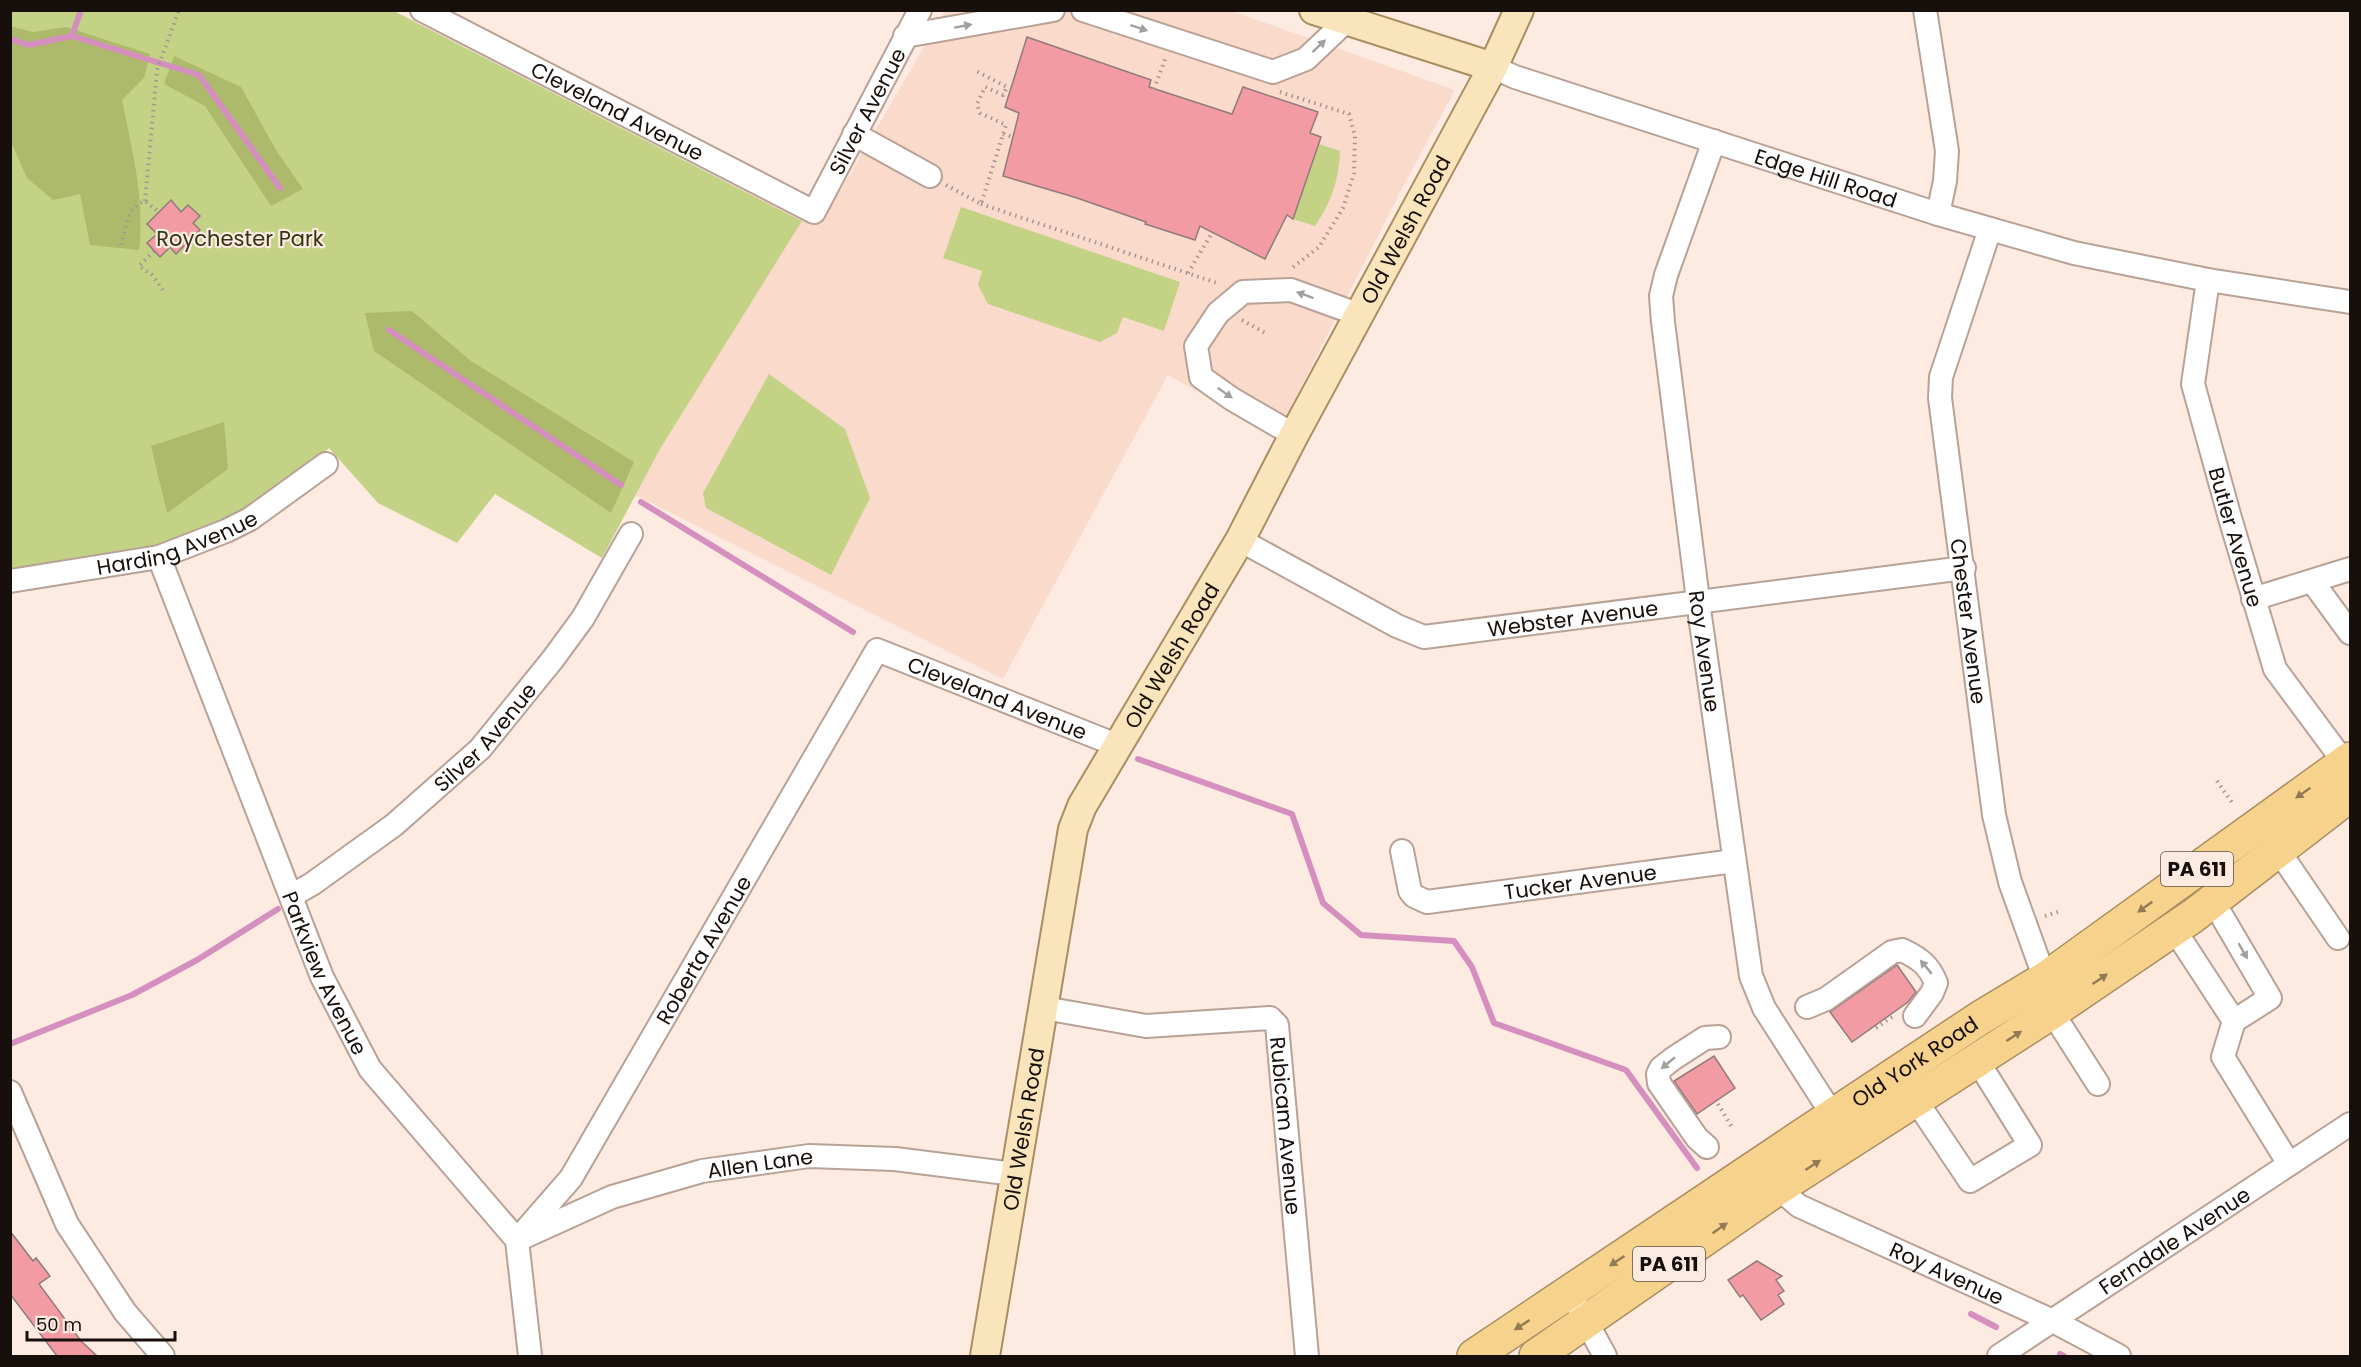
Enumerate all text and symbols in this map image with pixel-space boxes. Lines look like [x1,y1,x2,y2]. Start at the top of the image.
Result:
one-way arrow [954,21,973,30]
one-way arrow [1130,24,1148,34]
one-way arrow [1312,39,1327,53]
street label: Silver Avenue [822,42,912,180]
street label: Cleveland Avenue [526,54,709,167]
street label: Edge Hill Road [1751,141,1901,214]
street label: Old Welsh Road [1353,150,1457,309]
park label: Roychester Park [156,224,324,253]
one-way arrow [1296,290,1314,299]
one-way arrow [1216,387,1232,399]
street label: Butler Avenue [2202,464,2270,610]
street label: Harding Avenue [95,503,262,581]
street label: Chester Avenue [1944,537,1994,706]
street label: Old Welsh Road [1117,577,1226,734]
street label: Roy Avenue [1682,589,1728,714]
street label: Webster Avenue [1486,593,1660,643]
street label: Cleveland Avenue [903,649,1091,746]
street label: Silver Avenue [427,676,543,798]
one-way arrow [2295,787,2311,798]
road number: PA 611 [2161,852,2233,886]
street label: Tucker Avenue [1502,857,1658,906]
street label: Roberta Avenue [649,870,758,1030]
street label: Parkview Avenue [276,887,375,1060]
one-way arrow [2137,901,2153,913]
one-way arrow [2237,943,2248,959]
one-way arrow [1919,959,1932,975]
one-way arrow [2092,973,2108,985]
street label: Old York Road [1846,1009,1983,1114]
one-way arrow [2006,1030,2022,1041]
street label: Rubicam Avenue [1264,1036,1309,1216]
street label: Old Welsh Road [995,1045,1051,1213]
one-way arrow [1661,1056,1676,1069]
street label: Allen Lane [705,1141,815,1185]
one-way arrow [1805,1159,1821,1171]
street label: Ferndale Avenue [2093,1180,2256,1301]
one-way arrow [1712,1222,1728,1234]
street label: Roy Avenue [1885,1234,2009,1311]
road number: PA 611 [1633,1247,1705,1281]
one-way arrow [1609,1256,1626,1267]
scale bar [27,1304,176,1342]
text: 50 m [36,1312,82,1337]
one-way arrow [1514,1319,1530,1330]

